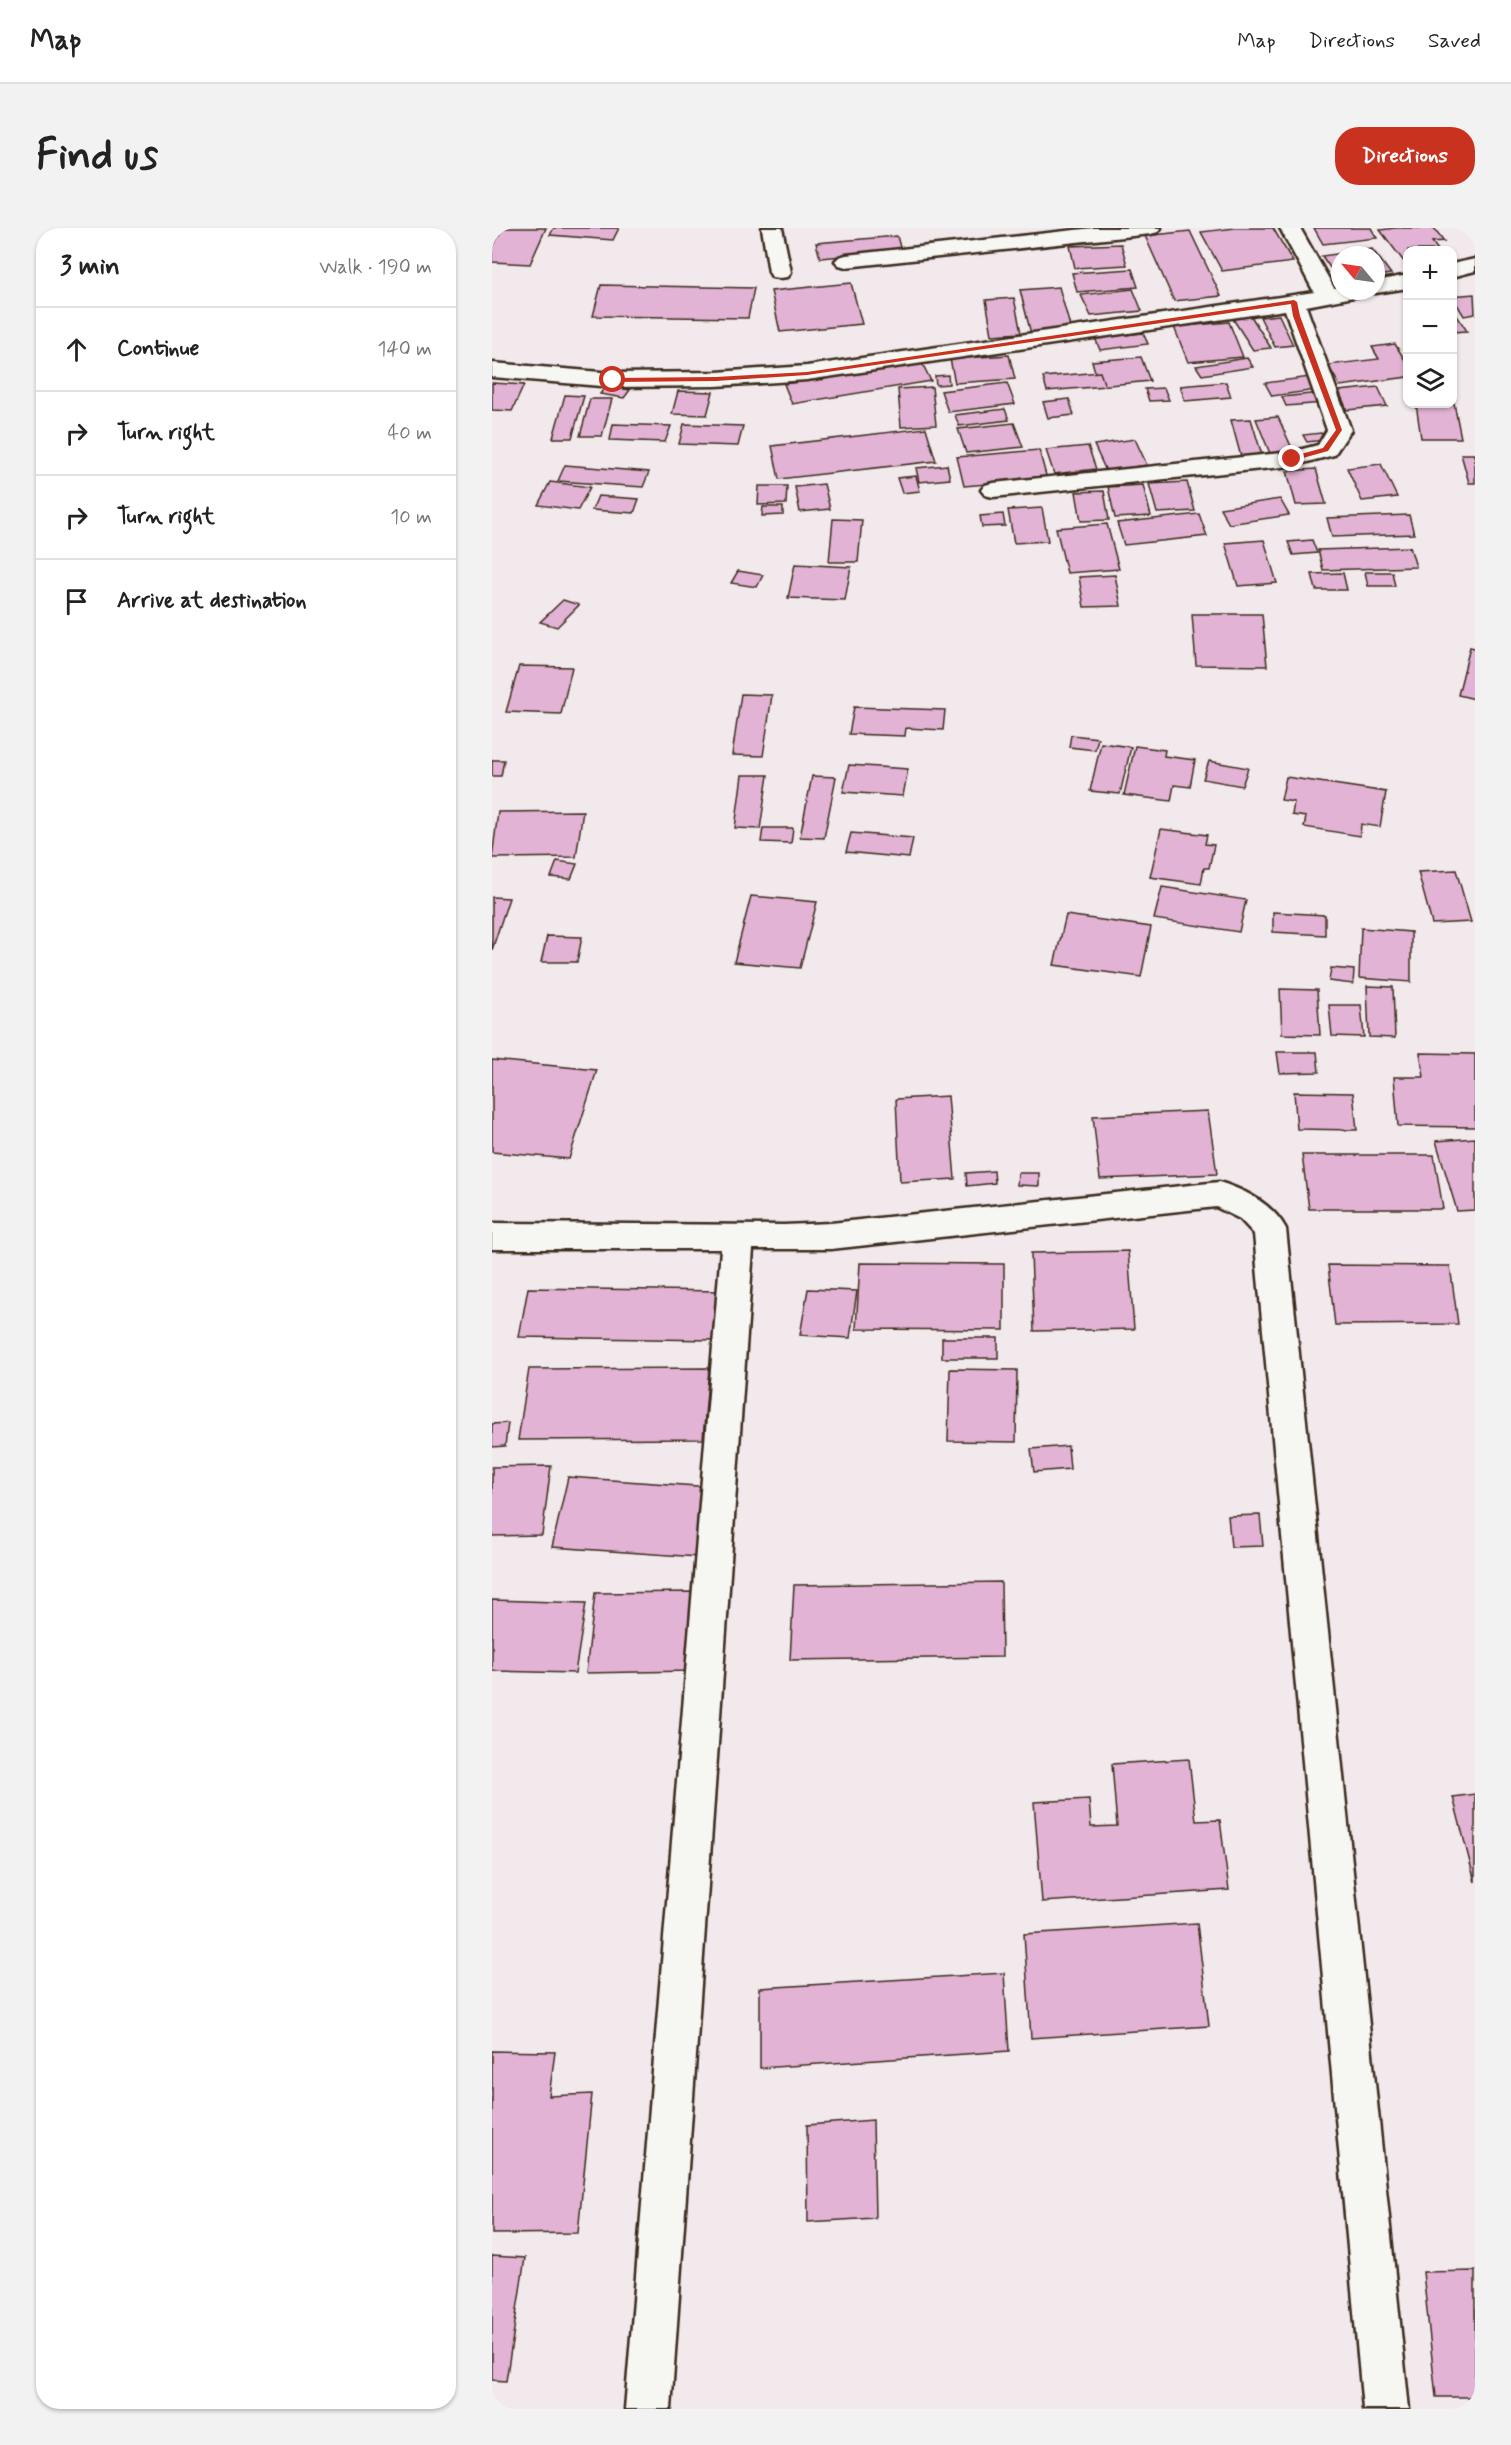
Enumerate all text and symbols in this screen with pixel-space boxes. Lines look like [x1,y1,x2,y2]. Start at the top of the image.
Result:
text: Map [30,23,81,60]
text: Map [1237,27,1276,55]
text: Directions [1309,27,1395,55]
text: Saved [1428,27,1481,55]
button: Directions [1335,127,1475,185]
text: Find us [36,129,158,184]
north arrow [1331,246,1385,300]
map controls [1403,246,1457,408]
button: + [1403,246,1457,300]
text: 3 min [60,250,120,284]
text: Walk · 190 m [319,254,432,281]
button: − [1403,300,1457,354]
icon: ahead [60,333,93,366]
text: Continue [117,335,199,363]
text: 140 m [378,336,432,363]
button: layers [1403,354,1457,408]
route start [599,366,625,392]
icon: right [60,417,93,450]
text: Turn right [117,419,215,447]
text: 40 m [388,420,432,447]
route end [1278,445,1304,471]
icon: right [60,501,93,534]
text: Turn right [117,503,215,531]
text: 10 m [390,504,432,531]
icon: arrive [60,585,93,618]
text: Arrive at destination [117,587,307,615]

